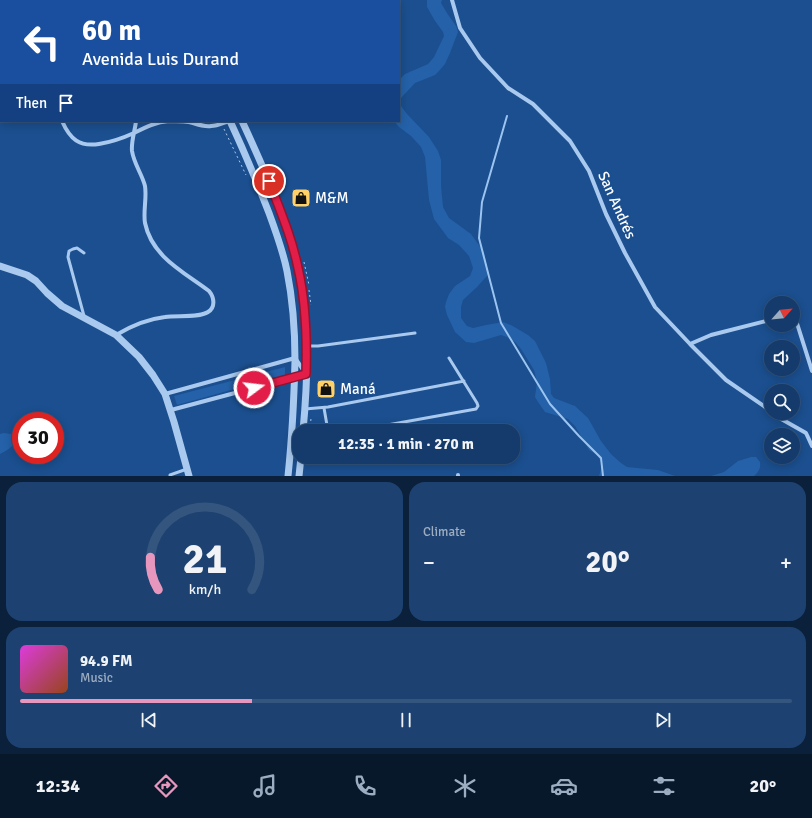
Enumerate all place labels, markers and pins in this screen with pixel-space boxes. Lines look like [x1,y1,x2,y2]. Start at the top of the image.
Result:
pin [252,164,286,198]
shop icon: M&M [290,187,312,209]
place label: M&M [315,189,349,207]
shop icon: Maná [315,378,337,400]
place label: Maná [340,380,376,398]

